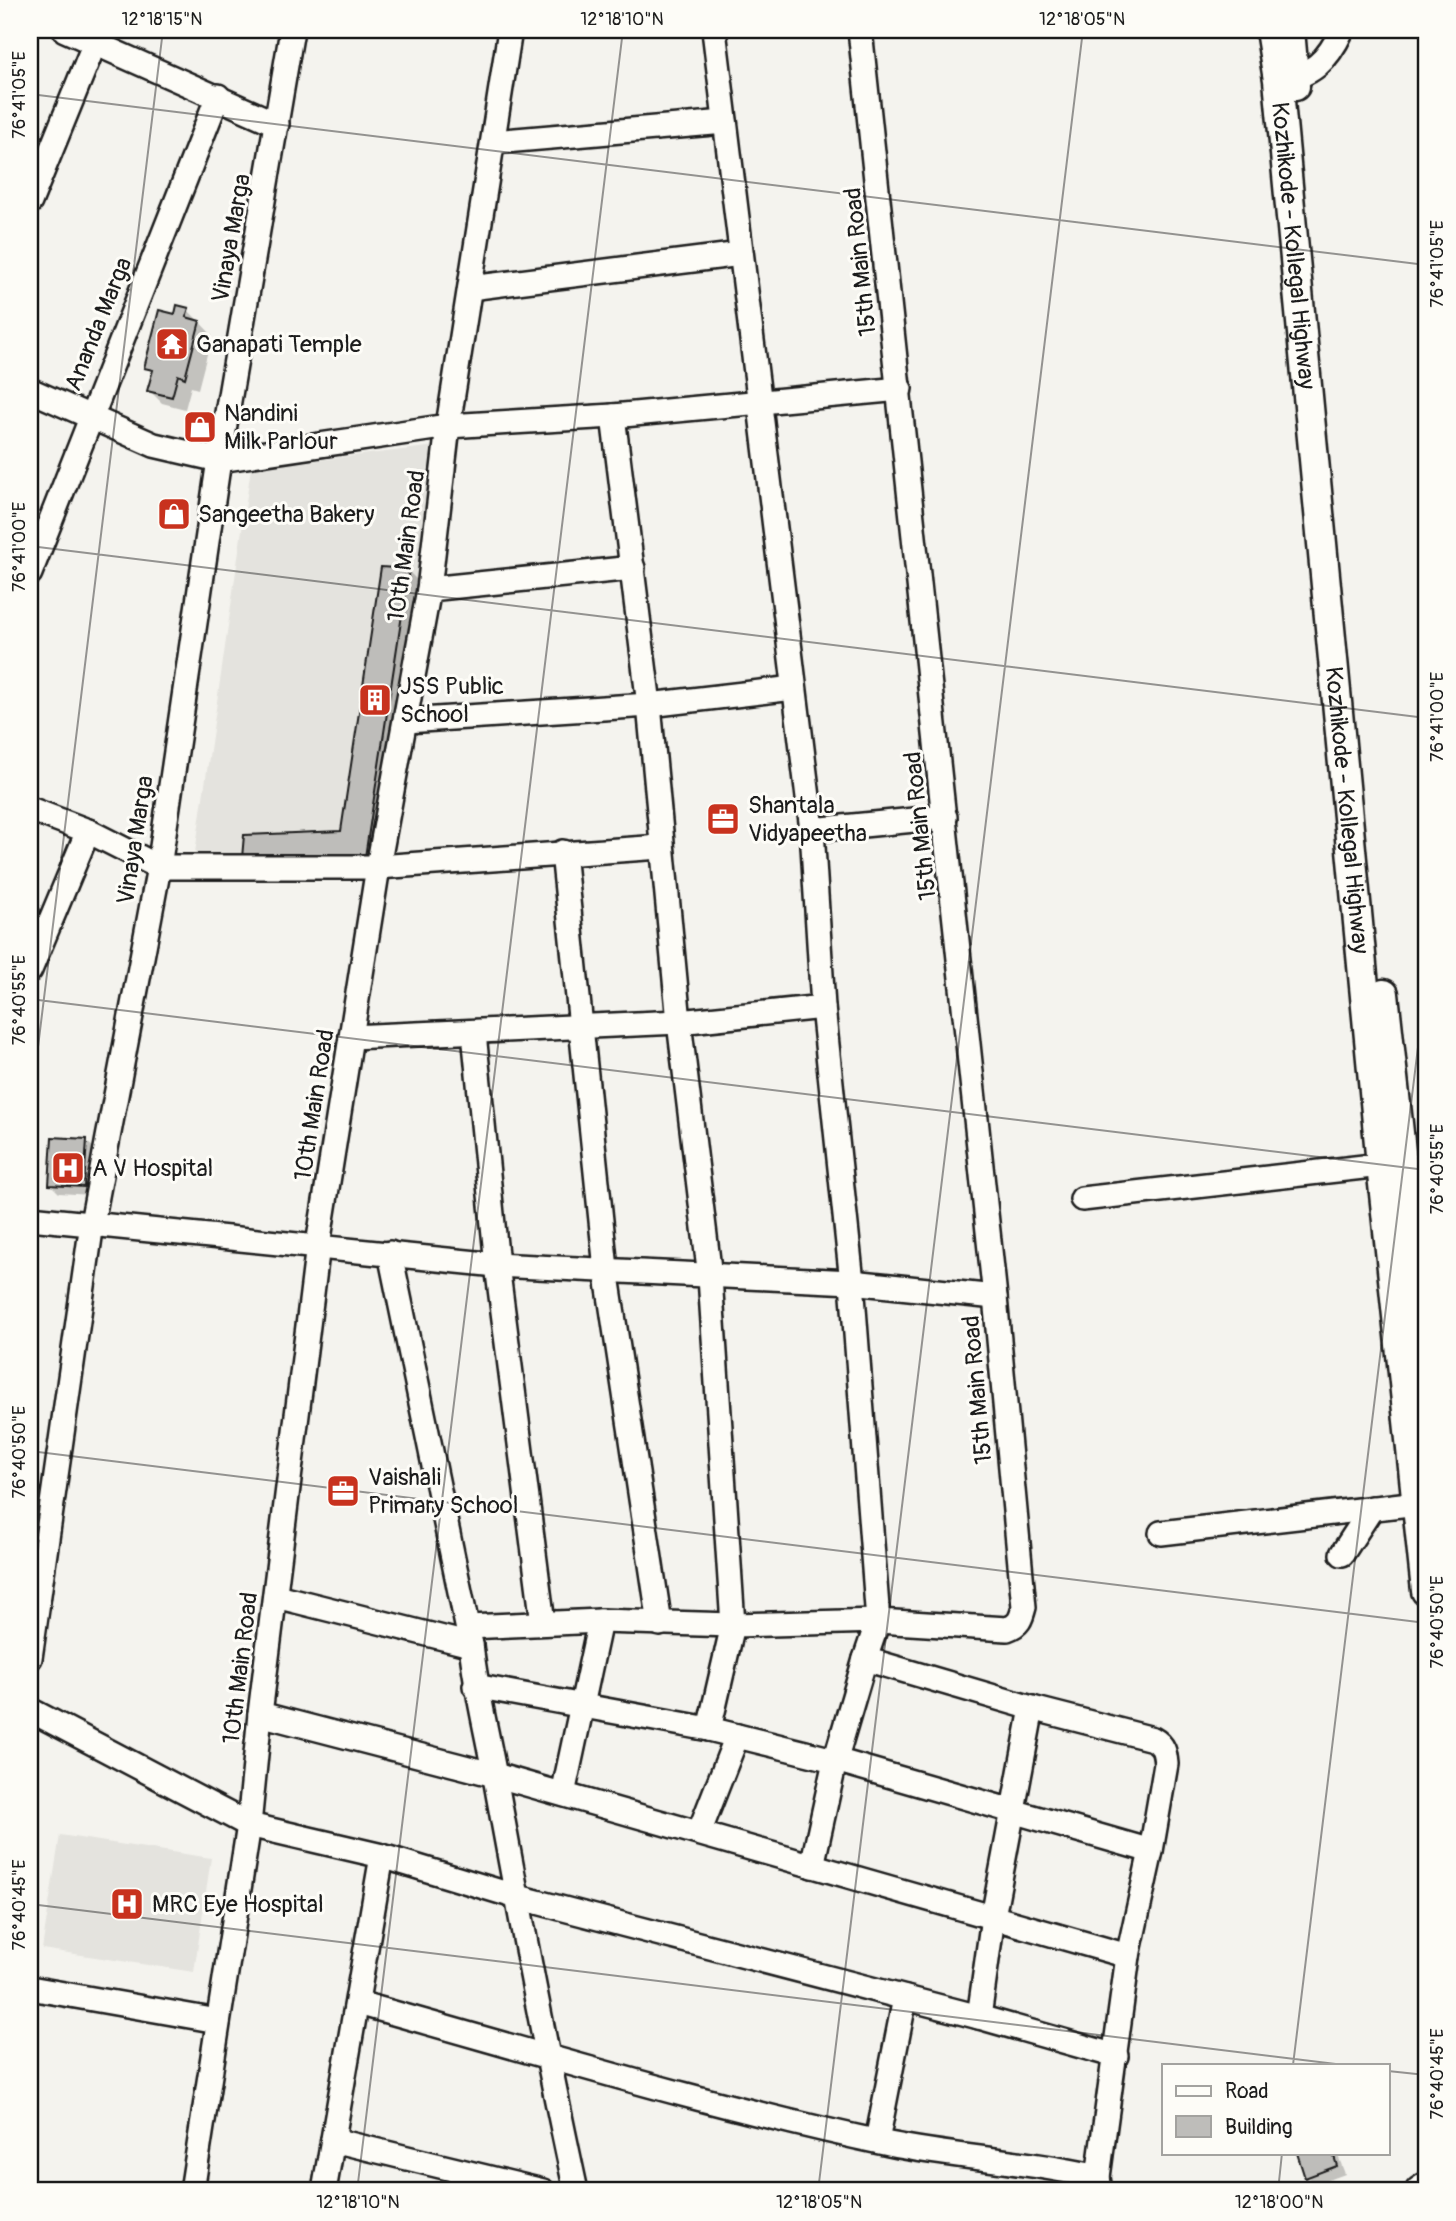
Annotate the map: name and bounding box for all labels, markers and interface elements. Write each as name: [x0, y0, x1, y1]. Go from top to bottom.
text: 12°18'15"N: [122, 8, 202, 31]
text: 12°18'10"N: [580, 8, 664, 31]
text: 12°18'05"N: [1039, 8, 1125, 31]
text: 76°41'05"E: [8, 51, 31, 139]
street label: Kozhikode - Kollegal Highway: [1265, 101, 1321, 391]
street label: Vinaya Marga: [206, 172, 257, 305]
street label: 15th Main Road: [838, 186, 883, 338]
text: 76°41'05"E: [1426, 220, 1449, 308]
street label: Ananda Marga: [59, 253, 138, 395]
temple icon: Ganapati Temple: [153, 325, 191, 363]
place label: Ganapati Temple: [196, 330, 362, 359]
place label: Nandini Milk Parlour: [224, 399, 338, 456]
shop icon: Nandini Milk Parlour: [181, 408, 219, 446]
street label: 10th Main Road: [381, 468, 431, 624]
shop icon: Sangeetha Bakery: [155, 495, 193, 533]
place label: Sangeetha Bakery: [198, 500, 374, 529]
text: 76°41'00"E: [8, 502, 31, 592]
street label: Kozhikode - Kollegal Highway: [1319, 665, 1375, 955]
place label: JSS Public School: [400, 672, 504, 729]
text: 76°41'00"E: [1426, 672, 1449, 762]
building icon: JSS Public School: [356, 681, 394, 719]
street label: 15th Main Road: [898, 750, 943, 902]
street label: Vinaya Marga: [111, 774, 160, 907]
place label: Shantala Vidyapeetha: [748, 791, 867, 848]
office icon: Shantala Vidyapeetha: [704, 800, 742, 838]
text: 76°40'55"E: [8, 955, 31, 1045]
street label: 10th Main Road: [288, 1027, 341, 1183]
text: 76°40'55"E: [1426, 1124, 1449, 1214]
hospital icon: A V Hospital: [49, 1149, 87, 1187]
place label: A V Hospital: [92, 1154, 213, 1183]
street label: 15th Main Road: [957, 1314, 998, 1466]
text: 76°40'50"E: [8, 1406, 31, 1498]
place label: Vaishali Primary School: [368, 1463, 518, 1520]
office icon: Vaishali Primary School: [324, 1472, 362, 1510]
text: 76°40'50"E: [1426, 1576, 1449, 1668]
street label: 10th Main Road: [217, 1590, 264, 1746]
text: 76°40'45"E: [8, 1859, 31, 1951]
hospital icon: MRC Eye Hospital: [108, 1885, 146, 1923]
place label: MRC Eye Hospital: [152, 1890, 324, 1919]
text: 76°40'45"E: [1426, 2028, 1449, 2120]
legend: [1162, 2064, 1390, 2154]
text: Road: [1225, 2078, 1269, 2105]
text: Building: [1225, 2114, 1292, 2141]
text: 12°18'10"N: [316, 2191, 400, 2214]
text: 12°18'05"N: [776, 2191, 862, 2214]
text: 12°18'00"N: [1235, 2191, 1323, 2214]

